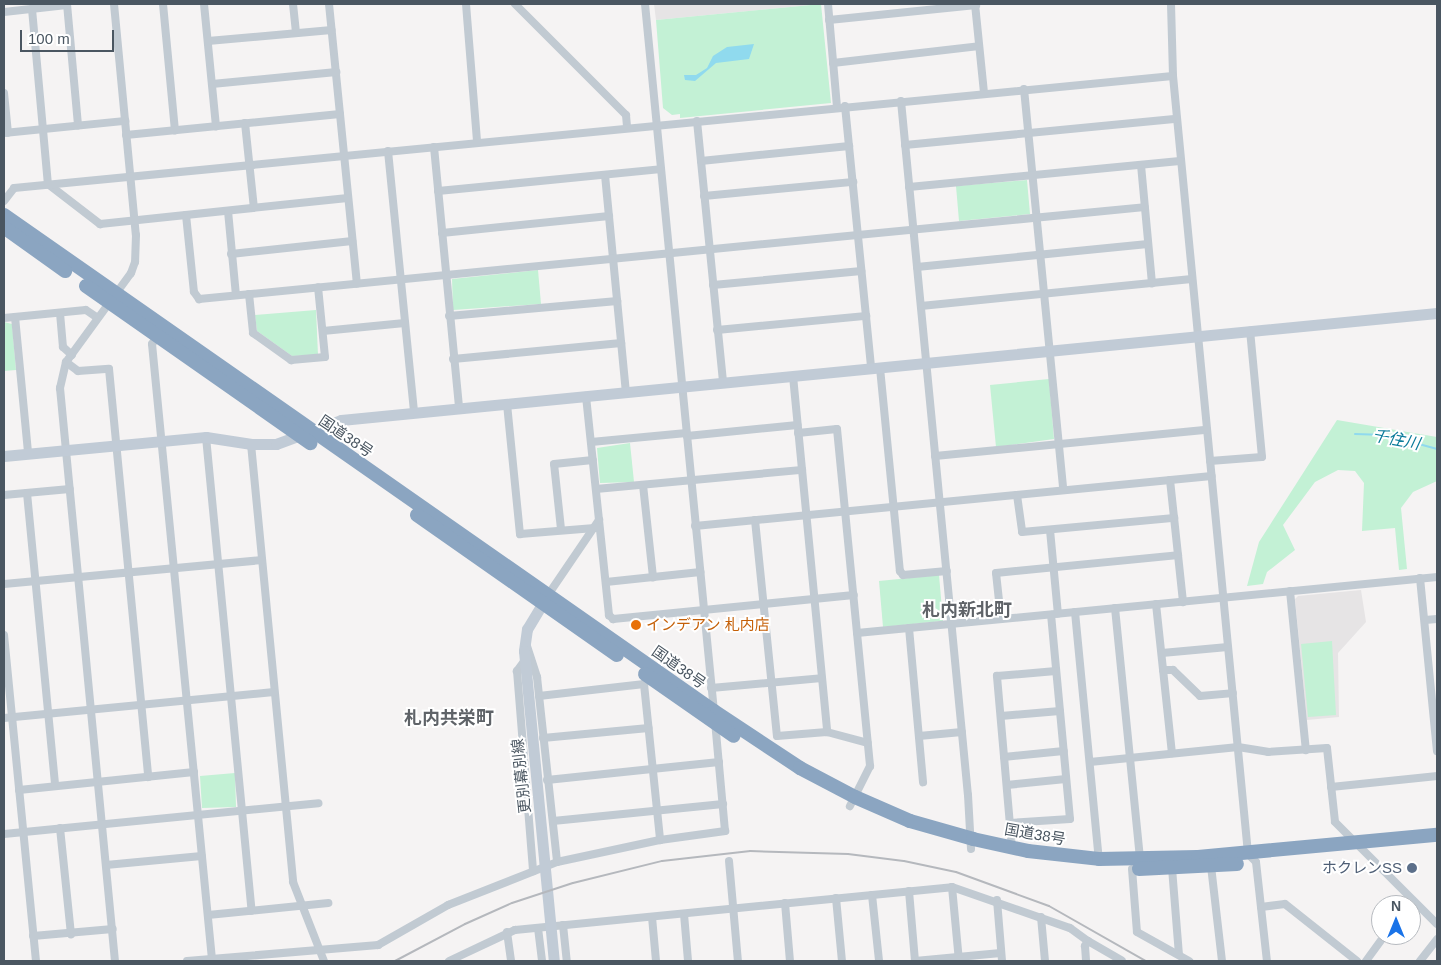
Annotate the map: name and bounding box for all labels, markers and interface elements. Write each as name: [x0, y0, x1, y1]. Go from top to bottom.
scale bar: [22, 20, 116, 52]
text: 100 m: [28, 30, 70, 47]
street label: 国道38号: [315, 411, 377, 461]
water label: 千住川: [1371, 426, 1421, 454]
district label: 札内新北町: [922, 599, 1012, 621]
place label: インデアン 札内店: [646, 616, 770, 634]
marker: インデアン 札内店: [630, 619, 642, 631]
street label: 国道38号: [649, 642, 709, 692]
district label: 札内共栄町: [404, 707, 494, 729]
street label: 更別幕別線: [508, 738, 534, 814]
street label: 国道38号: [1003, 820, 1067, 848]
place label: ホクレンSS: [1322, 859, 1402, 877]
marker: ホクレンSS: [1406, 862, 1418, 874]
north arrow: [1371, 895, 1421, 945]
text: N: [1391, 898, 1401, 914]

